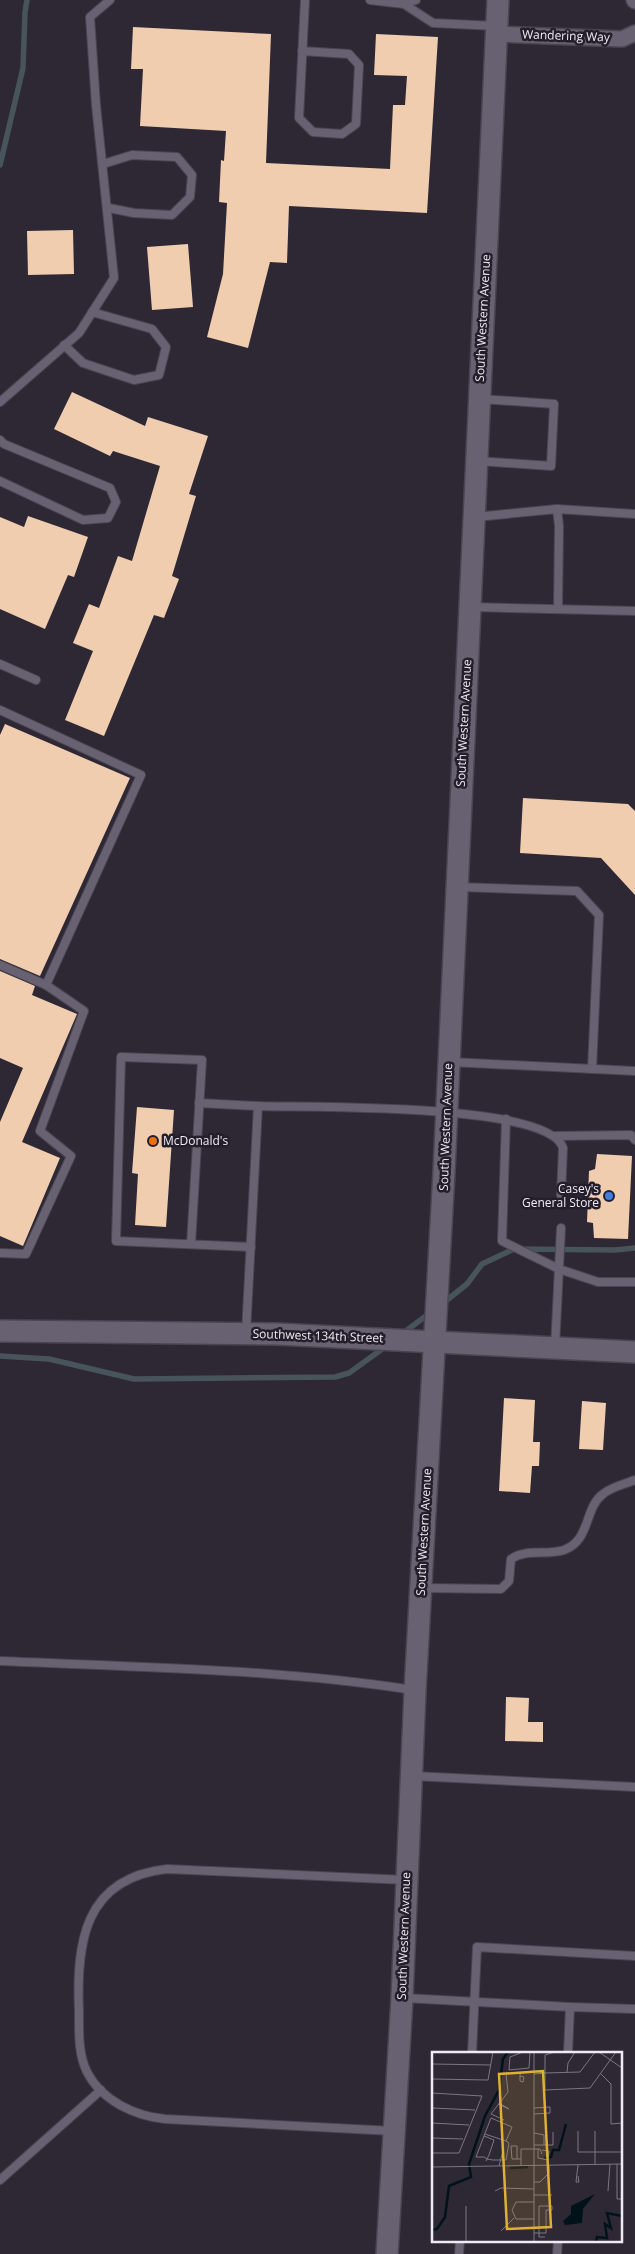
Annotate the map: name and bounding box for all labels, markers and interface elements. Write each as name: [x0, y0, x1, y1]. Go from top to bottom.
street label: Wandering Way: [522, 25, 611, 46]
street label: South Western Avenue: [471, 254, 494, 382]
street label: South Western Avenue: [452, 659, 475, 787]
street label: South Western Avenue: [435, 1063, 456, 1191]
place label: McDonald's: [163, 1132, 228, 1149]
marker: McDonald's: [147, 1135, 159, 1147]
place label: Casey's General Store: [522, 1180, 599, 1211]
marker: Casey's General Store: [603, 1190, 615, 1202]
street label: Southwest 134th Street: [252, 1325, 384, 1346]
street label: South Western Avenue: [412, 1468, 435, 1596]
street label: South Western Avenue: [393, 1872, 414, 2000]
inset map: [432, 2052, 622, 2242]

